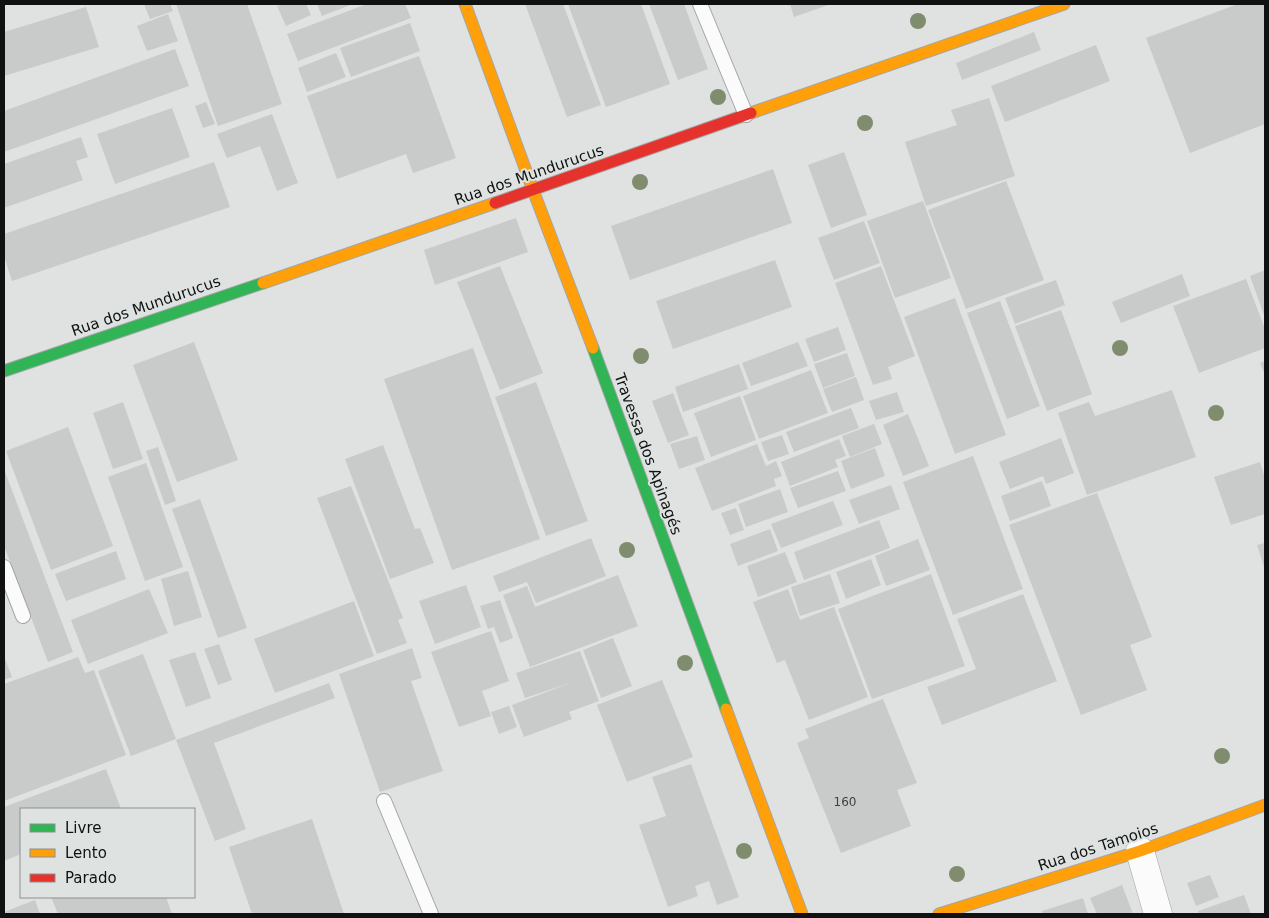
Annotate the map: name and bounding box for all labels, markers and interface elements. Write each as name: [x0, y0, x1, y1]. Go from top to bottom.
street label: Rua dos Mundurucus: [452, 141, 606, 209]
street label: Rua dos Mundurucus: [69, 272, 223, 340]
street label: Travessa dos Apinagés: [610, 370, 686, 537]
house number: 160: [834, 795, 856, 809]
legend: [20, 808, 195, 898]
text: Livre: [65, 819, 101, 837]
street label: Rua dos Tamoios: [1036, 819, 1161, 875]
text: Lento: [65, 844, 107, 862]
text: Parado: [65, 869, 117, 887]

